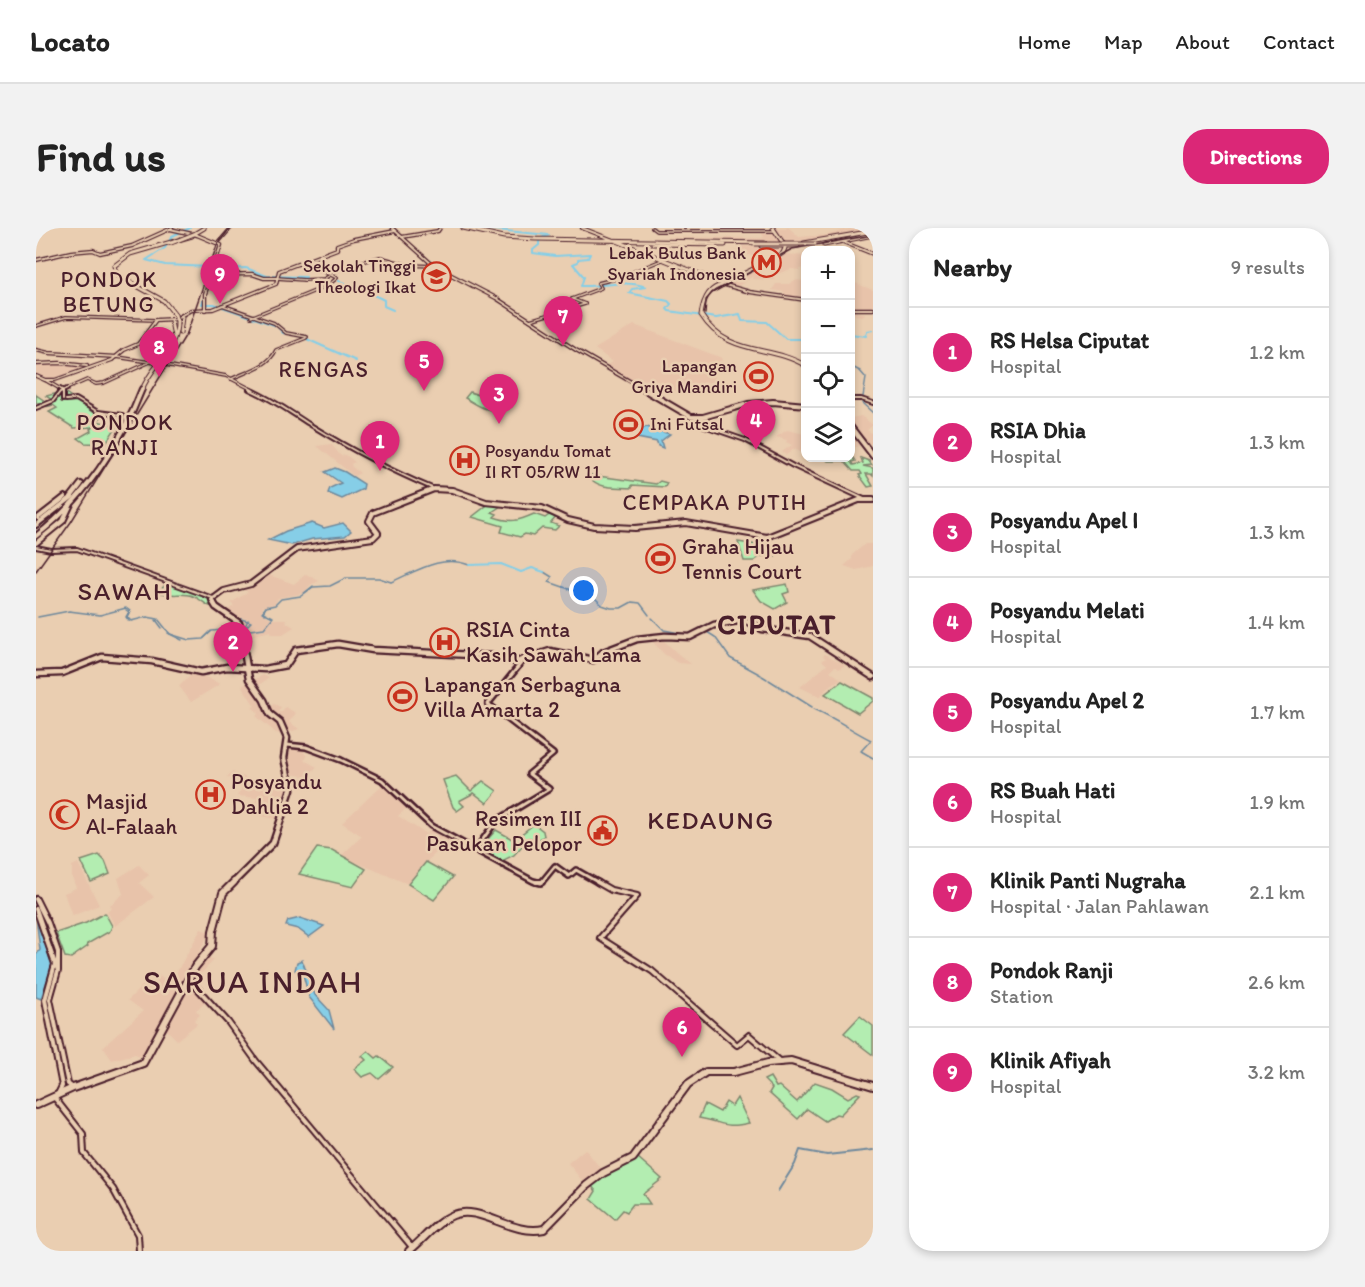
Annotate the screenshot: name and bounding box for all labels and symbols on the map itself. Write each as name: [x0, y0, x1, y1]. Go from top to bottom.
place label: Lebak Bulus Bank Syariah Indonesia: [607, 242, 747, 285]
metro station icon: Lebak Bulus Bank Syariah Indonesia: [751, 247, 783, 279]
pin: 9: [200, 254, 240, 304]
place label: Sekolah Tinggi Theologi Ikat: [303, 255, 416, 298]
school or university icon: Sekolah Tinggi Theologi Ikat: [421, 260, 453, 292]
district label: PONDOK BETUNG: [61, 266, 157, 318]
pin: 7: [544, 296, 582, 346]
pin: 8: [140, 328, 178, 377]
pin: 5: [404, 342, 444, 391]
place label: Lapangan Griya Mandiri: [631, 355, 737, 398]
district label: RENGAS: [279, 356, 369, 383]
sports icon: Lapangan Griya Mandiri: [742, 360, 774, 392]
pin: 3: [480, 374, 518, 424]
pin: 4: [736, 400, 776, 450]
sports icon: Ini Futsal: [613, 408, 645, 440]
district label: PONDOK RANJI: [77, 409, 173, 461]
place label: Ini Futsal: [650, 413, 724, 435]
pin: 1: [360, 422, 400, 471]
place label: Posyandu Tomat II RT 05/RW 11: [485, 440, 611, 483]
hospital icon: Posyandu Tomat II RT 05/RW 11: [448, 445, 480, 477]
district label: CEMPAKA PUTIH: [622, 489, 808, 516]
place label: Graha Hijau Tennis Court: [682, 533, 802, 585]
sports icon: Graha Hijau Tennis Court: [645, 543, 677, 575]
district label: SAWAH: [78, 575, 172, 607]
your location: [569, 576, 598, 605]
district label: CIPUTAT: [717, 607, 837, 641]
place label: RSIA Cinta Kasih Sawah Lama: [466, 616, 642, 668]
pin: 2: [214, 622, 252, 672]
hospital icon: RSIA Cinta Kasih Sawah Lama: [429, 626, 461, 658]
place label: Lapangan Serbaguna Villa Amarta 2: [424, 671, 622, 723]
sports icon: Lapangan Serbaguna Villa Amarta 2: [387, 681, 419, 713]
place label: Posyandu Dahlia 2: [231, 768, 322, 820]
hospital icon: Posyandu Dahlia 2: [194, 778, 226, 810]
place label: Masjid Al-Falaah: [86, 788, 178, 840]
mosque icon: Masjid Al-Falaah: [49, 798, 81, 830]
district label: KEDAUNG: [647, 804, 775, 836]
place label: Resimen III Pasukan Pelopor: [426, 805, 582, 857]
public building icon: Resimen III Pasukan Pelopor: [587, 815, 619, 847]
district label: SARUA INDAH: [143, 963, 363, 1001]
pin: 6: [662, 1008, 702, 1057]

